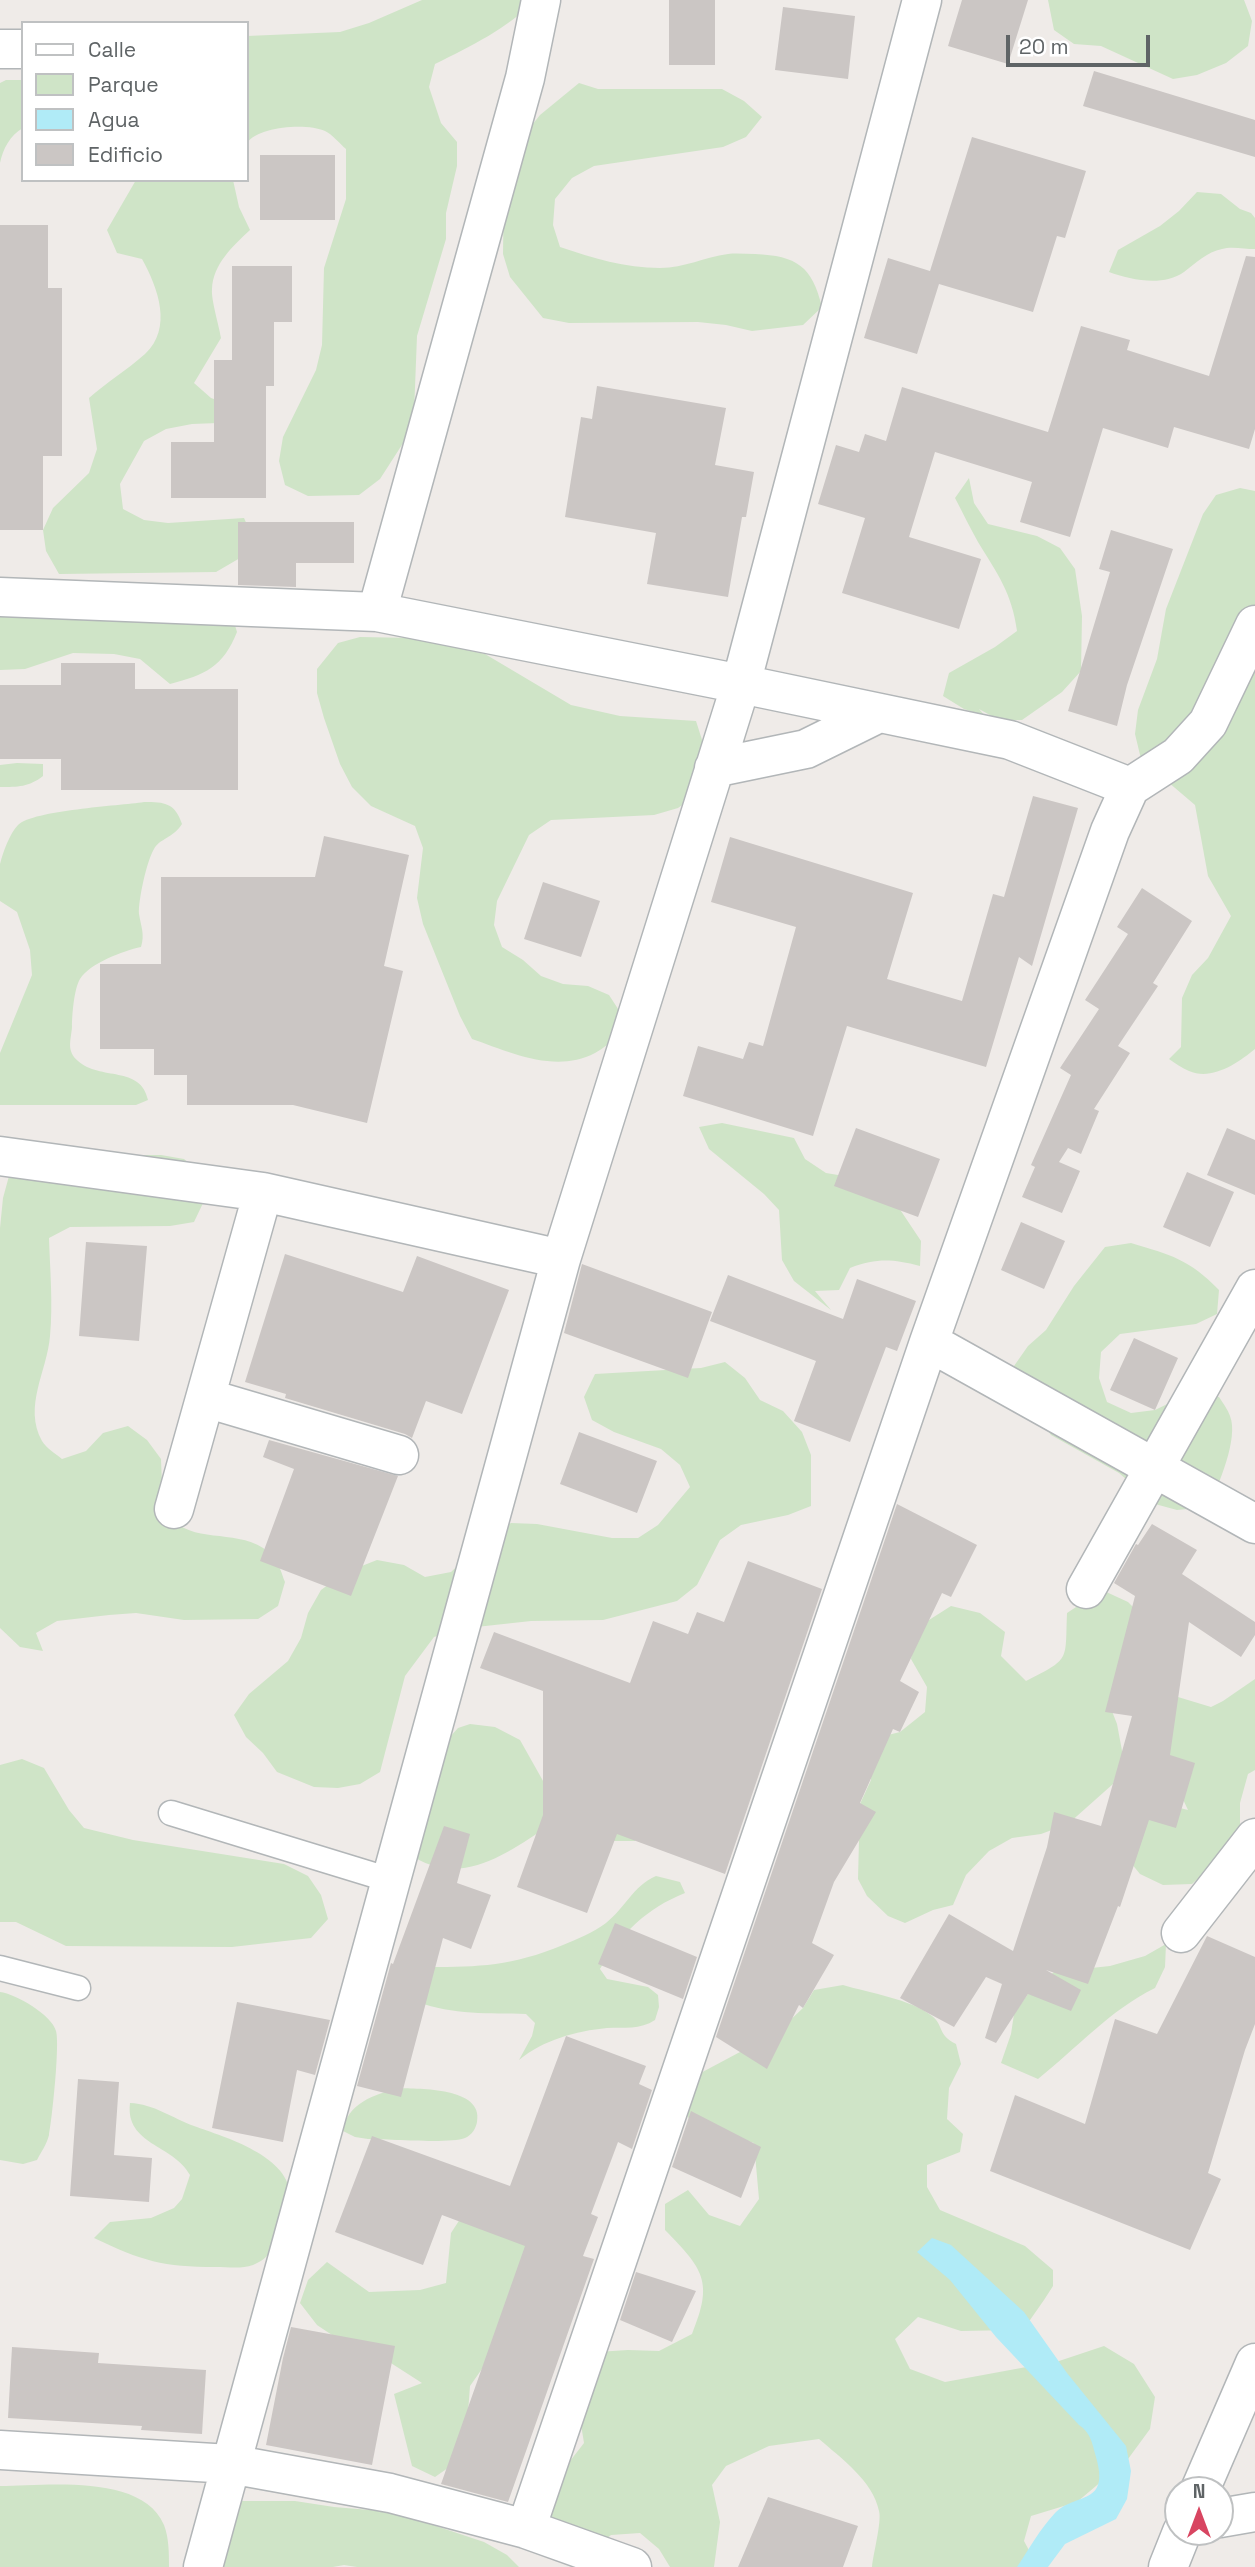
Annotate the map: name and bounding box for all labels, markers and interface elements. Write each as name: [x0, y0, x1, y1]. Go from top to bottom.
legend: [21, 21, 248, 182]
scale bar: [1010, 21, 1154, 65]
text: 20 m: [1019, 33, 1069, 60]
text: Calle: [88, 36, 136, 63]
text: Parque: [88, 71, 159, 98]
text: Agua: [88, 106, 140, 133]
text: Edificio: [88, 141, 163, 168]
north arrow: [1164, 2476, 1234, 2546]
text: N: [1193, 2479, 1205, 2504]

